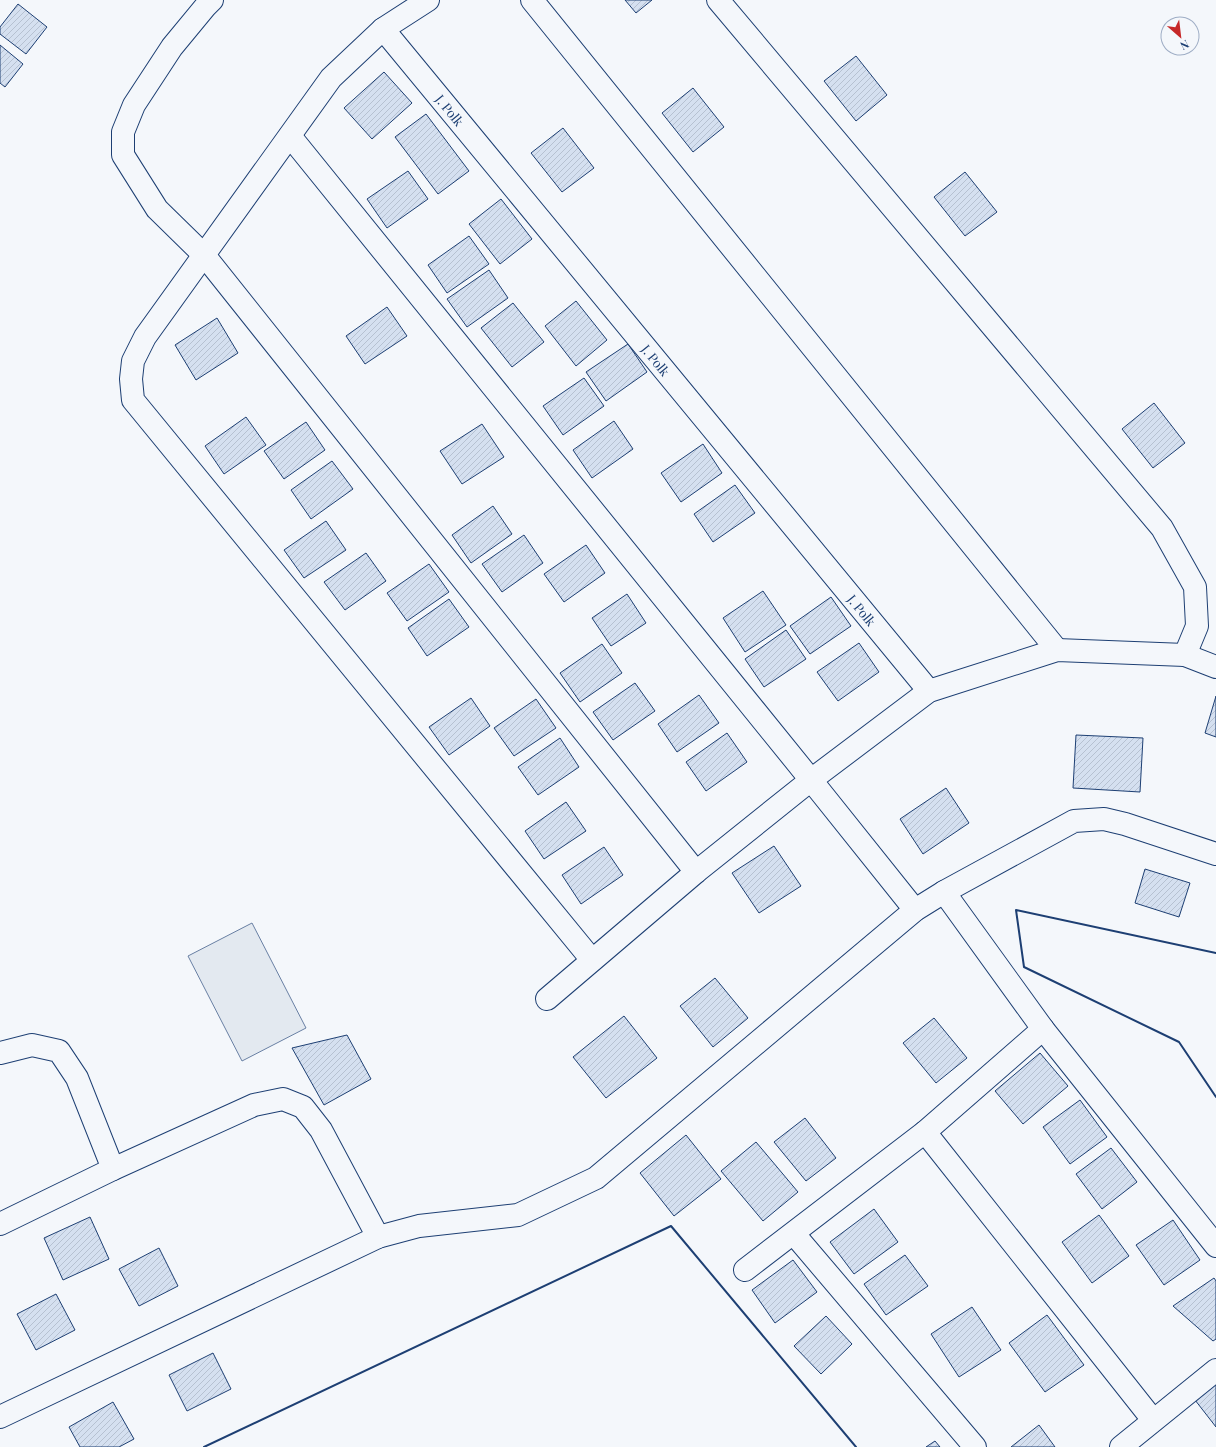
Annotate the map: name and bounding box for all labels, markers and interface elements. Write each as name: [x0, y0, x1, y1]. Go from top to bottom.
north arrow: [1160, 16, 1200, 56]
text: N: [1178, 37, 1192, 54]
street label: J. Polk: [431, 90, 468, 130]
street label: J. Polk: [637, 340, 674, 380]
street label: J. Polk: [843, 590, 880, 630]

